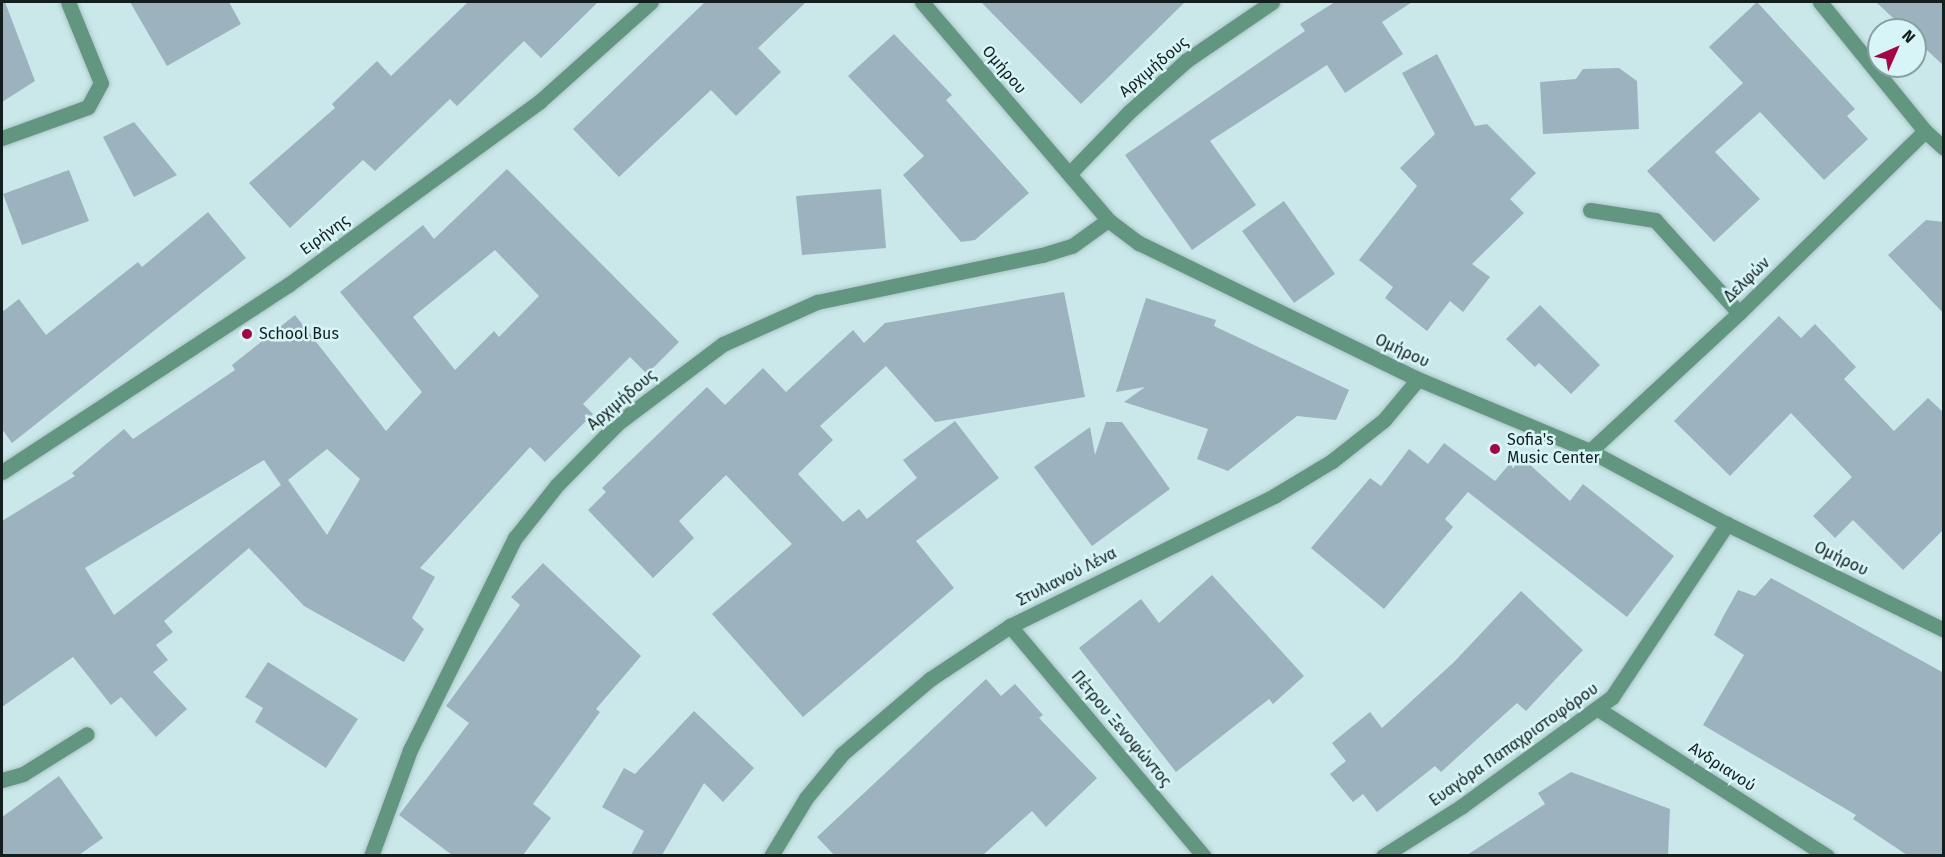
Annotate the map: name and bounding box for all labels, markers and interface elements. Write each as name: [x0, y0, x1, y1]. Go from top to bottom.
north arrow: [1867, 18, 1927, 78]
text: N: [1898, 26, 1919, 47]
street label: Αρχιμήδους: [1116, 33, 1192, 101]
street label: Ομήρου: [978, 42, 1030, 98]
street label: Ειρήνης: [297, 211, 353, 259]
street label: Δελφών: [1720, 254, 1774, 306]
place label: School Bus: [259, 324, 339, 344]
marker: School Bus: [240, 327, 254, 341]
street label: Ομήρου: [1372, 330, 1432, 372]
street label: Αρχιμήδους: [584, 366, 660, 434]
place label: Sofia's Music Center: [1507, 430, 1600, 468]
marker: Sofia's Music Center: [1488, 442, 1502, 456]
street label: Ομήρου: [1811, 538, 1871, 580]
street label: Στυλιανού Λένα: [1014, 544, 1120, 610]
street label: Πέτρου Ξενοφώντος: [1067, 667, 1175, 791]
street label: Ευαγόρα Παπαχριστοφόρου: [1426, 679, 1602, 811]
street label: Ανδριανού: [1685, 738, 1759, 796]

